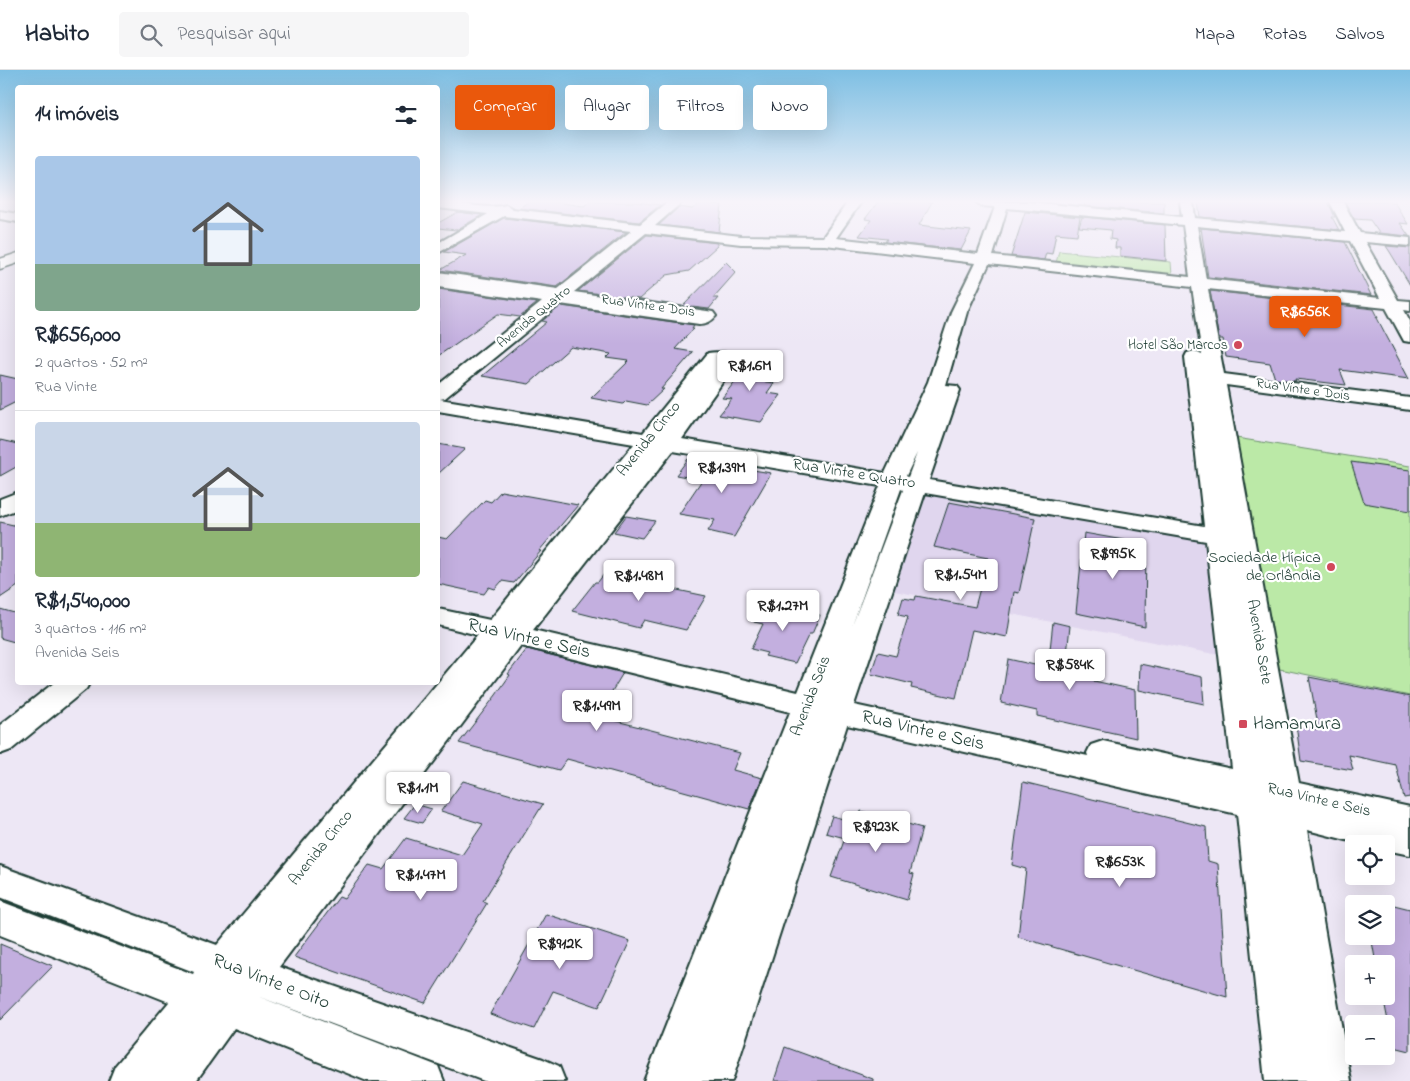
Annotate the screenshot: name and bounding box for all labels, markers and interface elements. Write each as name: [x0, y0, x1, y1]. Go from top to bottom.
search box: [119, 12, 469, 57]
text: Habito: [25, 17, 89, 52]
icon: search: [137, 21, 165, 49]
text: Pesquisar aqui: [177, 21, 291, 48]
text: Mapa: [1195, 22, 1235, 48]
text: Rotas: [1263, 22, 1307, 48]
text: Salvos: [1335, 22, 1385, 48]
chip: Comprar: [455, 85, 555, 130]
chip: Alugar: [565, 85, 649, 130]
chip: Filtros: [659, 85, 743, 130]
chip: Novo: [753, 85, 827, 130]
text: 14 imóveis: [35, 100, 119, 130]
icon: filters: [392, 101, 420, 129]
icon: home: [183, 189, 273, 279]
street label: Avenida Quatro: [492, 281, 576, 353]
street label: Rua Vinte e Dois: [600, 289, 696, 323]
pin: R$656K: [1264, 296, 1346, 338]
text: R$656K: [1280, 300, 1330, 324]
text: R$656,000: [35, 321, 121, 351]
place label: Hotel São Marcos: [1128, 335, 1228, 356]
marker: Hotel São Marcos: [1232, 339, 1244, 351]
pin: R$1.6M: [709, 350, 791, 392]
text: 2 quartos · 52 m²: [35, 351, 148, 375]
text: R$1.6M: [728, 354, 772, 378]
street label: Rua Vinte e Dois: [1255, 373, 1351, 407]
text: Rua Vinte: [35, 375, 97, 399]
street label: Avenida Cinco: [611, 396, 687, 482]
pin: R$1.39M: [676, 452, 768, 494]
street label: Rua Vinte e Quatro: [791, 452, 917, 496]
icon: home: [183, 454, 273, 544]
text: R$1.39M: [698, 456, 746, 480]
pin: R$995K: [1072, 538, 1154, 580]
text: R$995K: [1090, 542, 1136, 566]
place label: Sociedade Hípica de Orlândia: [1208, 546, 1321, 588]
pin: R$1.54M: [915, 558, 1007, 601]
pin: R$1.48M: [593, 560, 685, 602]
marker: Sociedade Hípica de Orlândia: [1325, 561, 1337, 573]
text: R$1.54M: [935, 563, 987, 587]
text: R$1.48M: [614, 564, 664, 588]
text: R$1,540,000: [35, 587, 130, 617]
pin: R$1.27M: [737, 590, 829, 632]
text: R$1.27M: [757, 594, 809, 618]
street label: Avenida Sete: [1240, 598, 1278, 687]
street label: Rua Vinte e Seis: [465, 612, 593, 666]
text: 3 quartos · 116 m²: [35, 617, 147, 641]
text: Avenida Seis: [35, 641, 120, 665]
pin: R$584K: [1029, 648, 1111, 691]
street label: Avenida Seis: [785, 652, 837, 740]
text: R$584K: [1046, 653, 1094, 677]
pin: R$1.49M: [551, 690, 643, 732]
text: R$1.49M: [573, 694, 621, 718]
street label: Rua Vinte e Seis: [859, 704, 987, 758]
place label: Hamamura: [1253, 711, 1341, 738]
marker: Hamamura: [1237, 718, 1249, 730]
pin: R$1.1M: [377, 772, 459, 814]
text: R$1.1M: [397, 776, 439, 800]
street label: Rua Vinte e Seis: [1265, 776, 1373, 824]
street label: Avenida Cinco: [283, 805, 359, 891]
pin: R$923K: [835, 810, 917, 853]
text: R$923K: [853, 815, 899, 839]
map controls: [1345, 835, 1395, 1065]
button: locate: [1345, 835, 1395, 885]
pin: R$653K: [1079, 846, 1161, 888]
text: R$653K: [1095, 850, 1145, 874]
pin: R$1.47M: [375, 858, 467, 901]
text: R$1.47M: [396, 863, 446, 887]
button: layers: [1345, 895, 1395, 945]
pin: R$912K: [519, 928, 601, 970]
text: R$912K: [538, 932, 582, 956]
street label: Rua Vinte e Oito: [208, 947, 334, 1017]
button: +: [1345, 955, 1395, 1005]
button: −: [1345, 1015, 1395, 1065]

